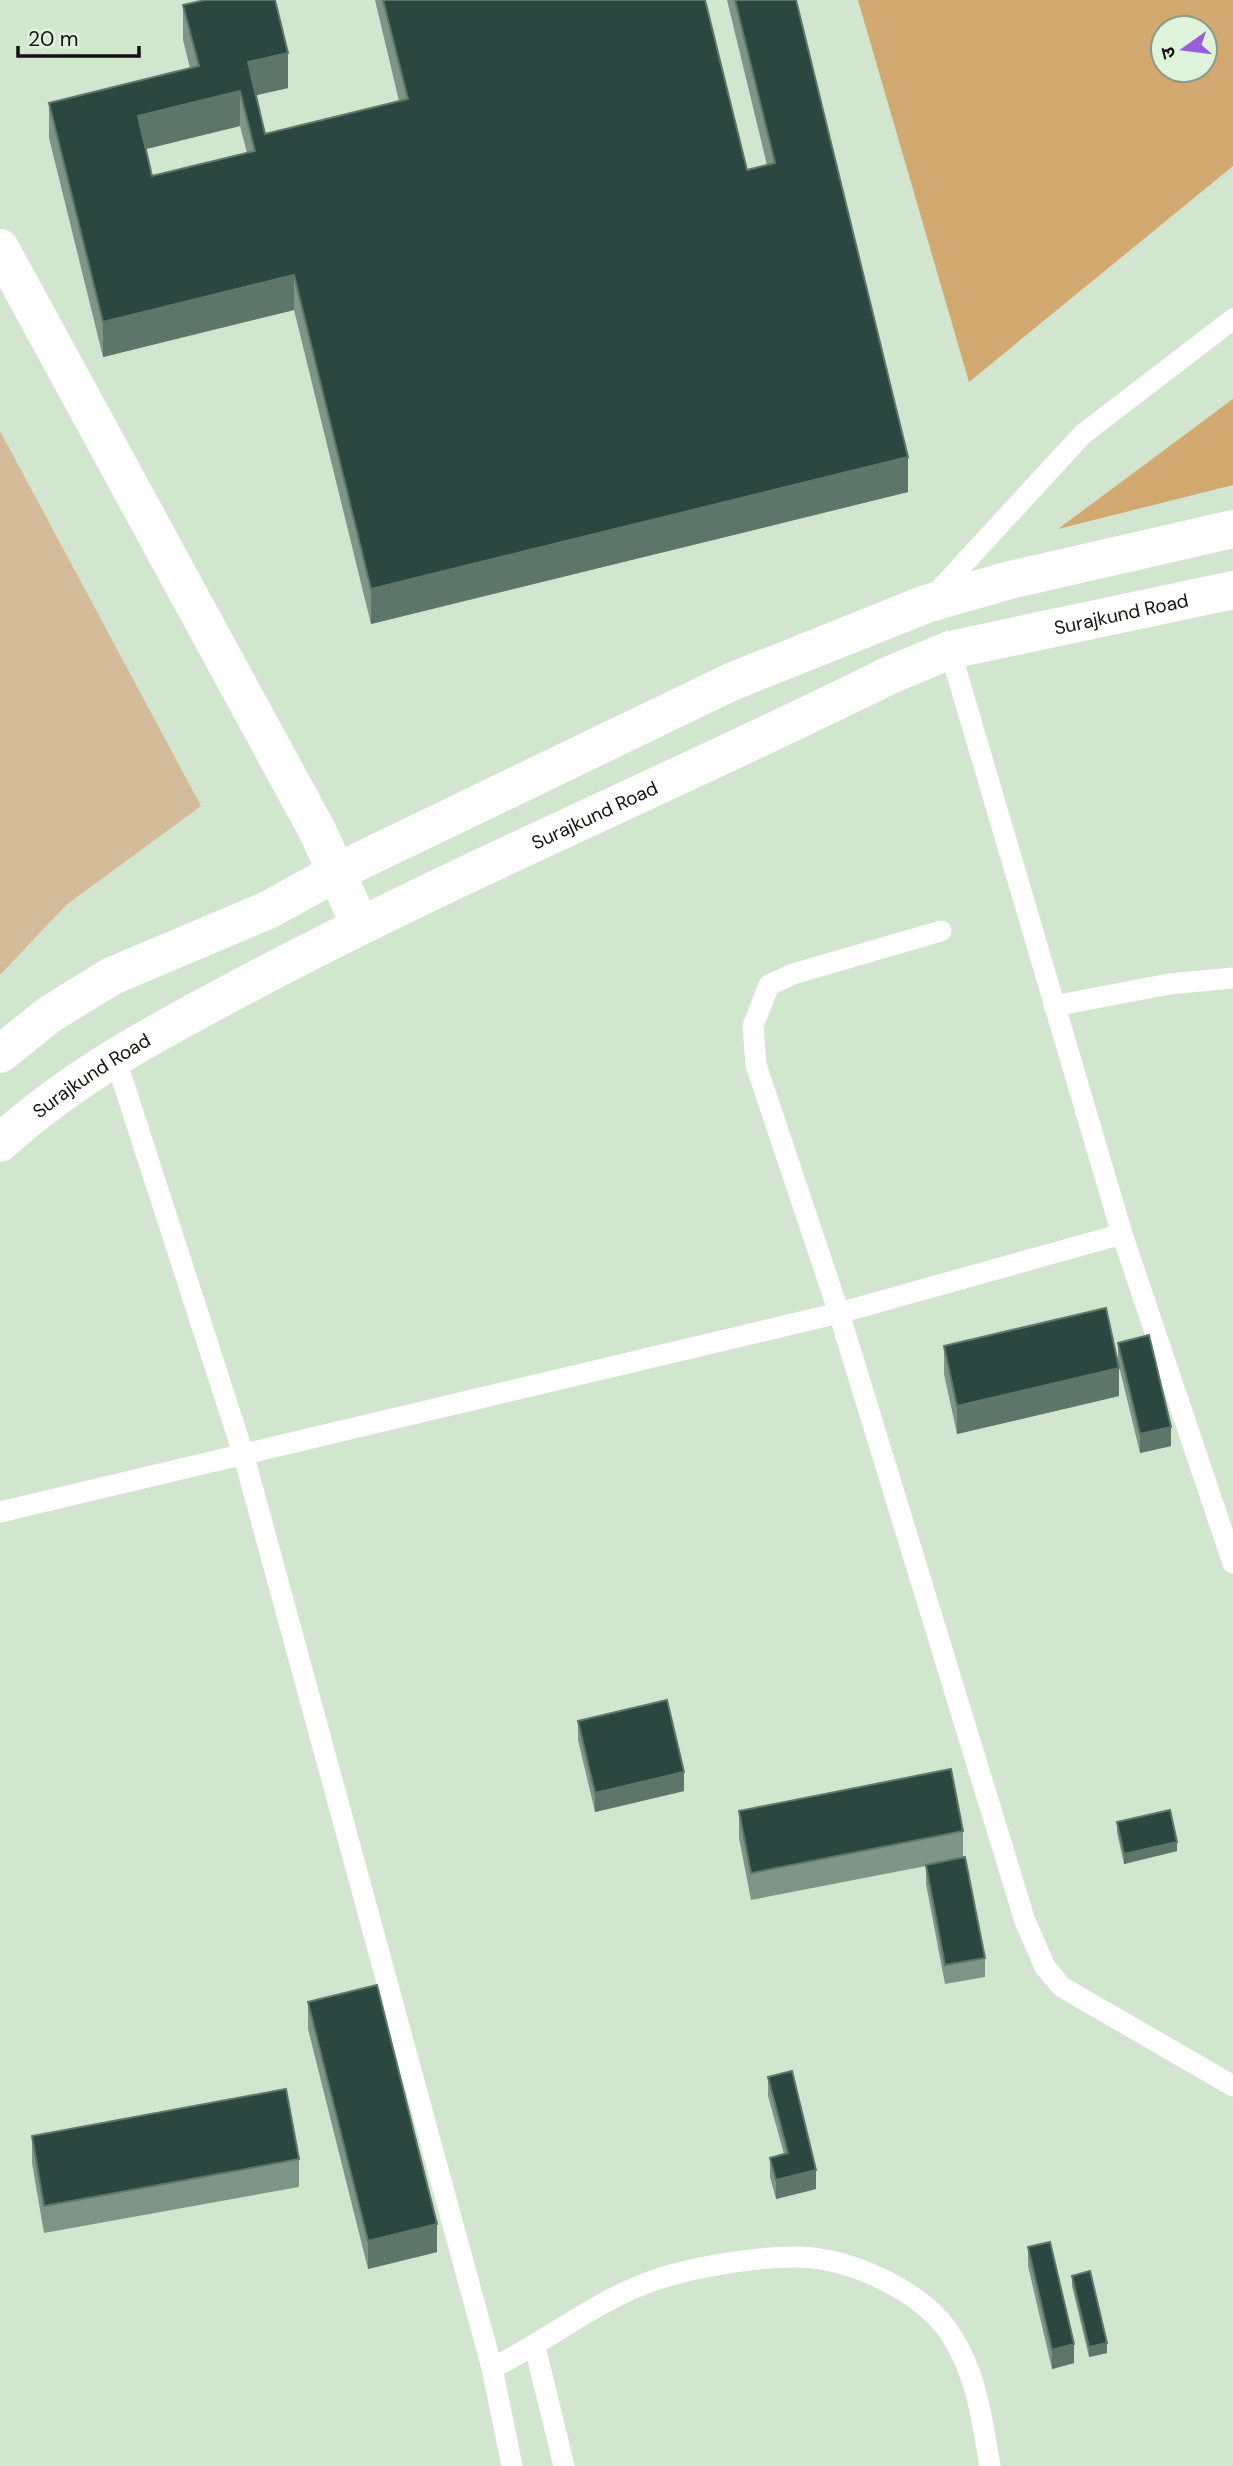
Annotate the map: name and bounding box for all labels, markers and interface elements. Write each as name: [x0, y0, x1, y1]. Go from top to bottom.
scale bar: [18, 14, 138, 58]
north arrow: [1149, 14, 1219, 84]
text: 20 m: [28, 25, 79, 53]
text: उ: [1154, 44, 1181, 61]
street label: Surajkund Road: [1052, 588, 1191, 641]
street label: Surajkund Road: [527, 775, 662, 855]
street label: Surajkund Road: [28, 1028, 155, 1124]

